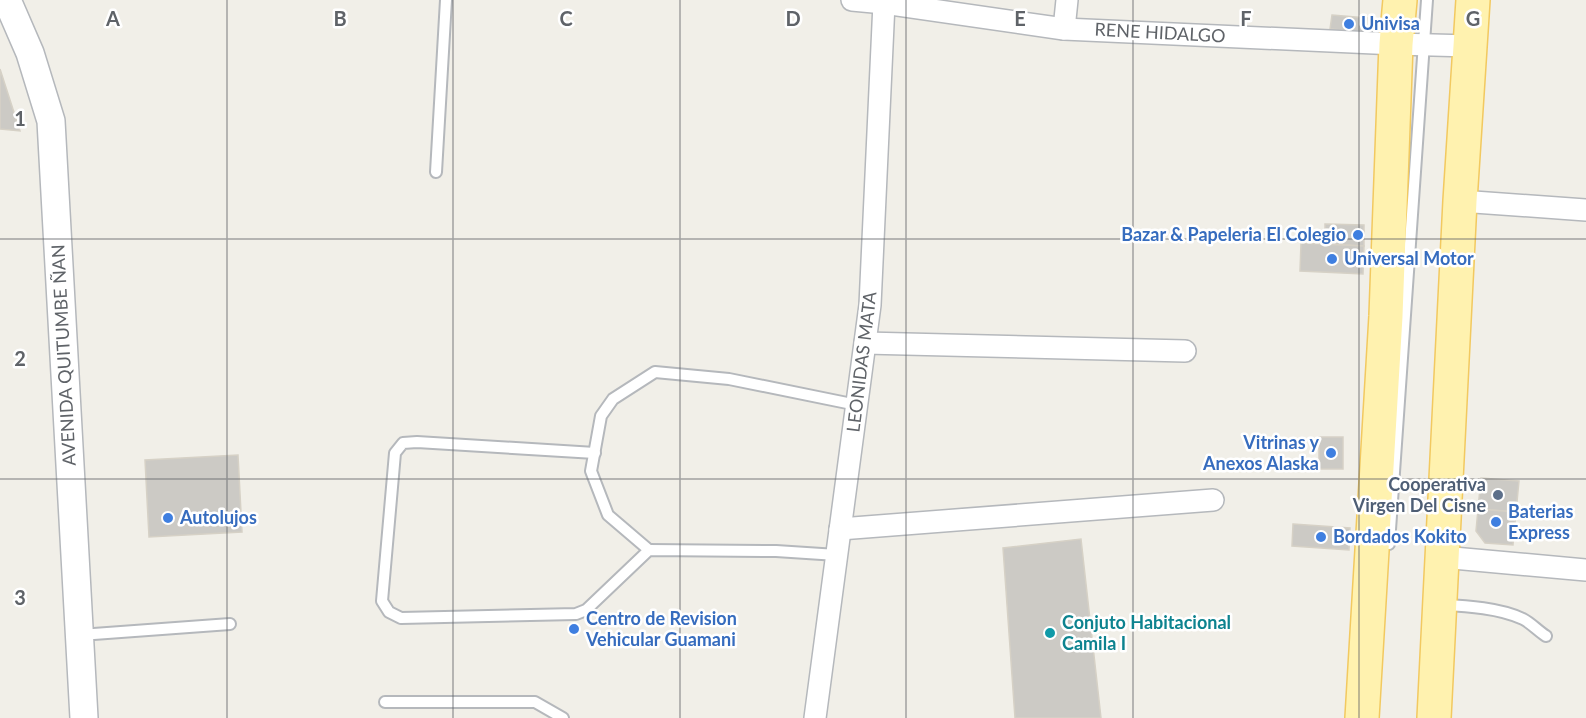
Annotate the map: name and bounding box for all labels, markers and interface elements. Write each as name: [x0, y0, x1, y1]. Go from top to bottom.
text: A: [105, 6, 120, 30]
text: B: [333, 6, 347, 30]
text: C: [559, 6, 573, 30]
text: D: [785, 6, 801, 30]
text: E: [1014, 6, 1026, 30]
text: F: [1240, 6, 1252, 30]
text: G: [1466, 6, 1480, 30]
place label: Univisa: [1361, 12, 1420, 34]
marker: Univisa: [1342, 17, 1356, 31]
street label: RENE HIDALGO: [1094, 18, 1226, 46]
text: 1: [14, 106, 26, 130]
place label: Bazar & Papeleria El Colegio: [1121, 223, 1346, 245]
marker: Bazar & Papeleria El Colegio: [1351, 228, 1365, 242]
street label: AVENIDA QUITUMBE ÑAN: [46, 244, 80, 466]
place label: Universal Motor: [1344, 247, 1474, 269]
marker: Universal Motor: [1325, 252, 1339, 266]
street label: LEONIDAS MATA: [841, 289, 881, 434]
text: 2: [14, 346, 26, 370]
place label: Vitrinas y Anexos Alaska: [1202, 431, 1319, 474]
marker: Vitrinas y Anexos Alaska: [1324, 446, 1338, 460]
place label: Cooperativa Virgen Del Cisne: [1352, 473, 1486, 516]
marker: Cooperativa Virgen Del Cisne: [1491, 488, 1505, 502]
place label: Baterias Express: [1508, 500, 1573, 543]
place label: Autolujos: [179, 506, 257, 528]
marker: Autolujos: [161, 511, 175, 525]
marker: Baterias Express: [1489, 515, 1503, 529]
place label: Bordados Kokito: [1333, 525, 1467, 547]
marker: Bordados Kokito: [1314, 530, 1328, 544]
text: 3: [14, 585, 26, 609]
place label: Centro de Revision Vehicular Guamani: [585, 607, 737, 650]
place label: Conjuto Habitacional Camila I: [1062, 611, 1231, 654]
marker: Centro de Revision Vehicular Guamani: [567, 622, 581, 636]
marker: Conjuto Habitacional Camila I: [1043, 626, 1057, 640]

